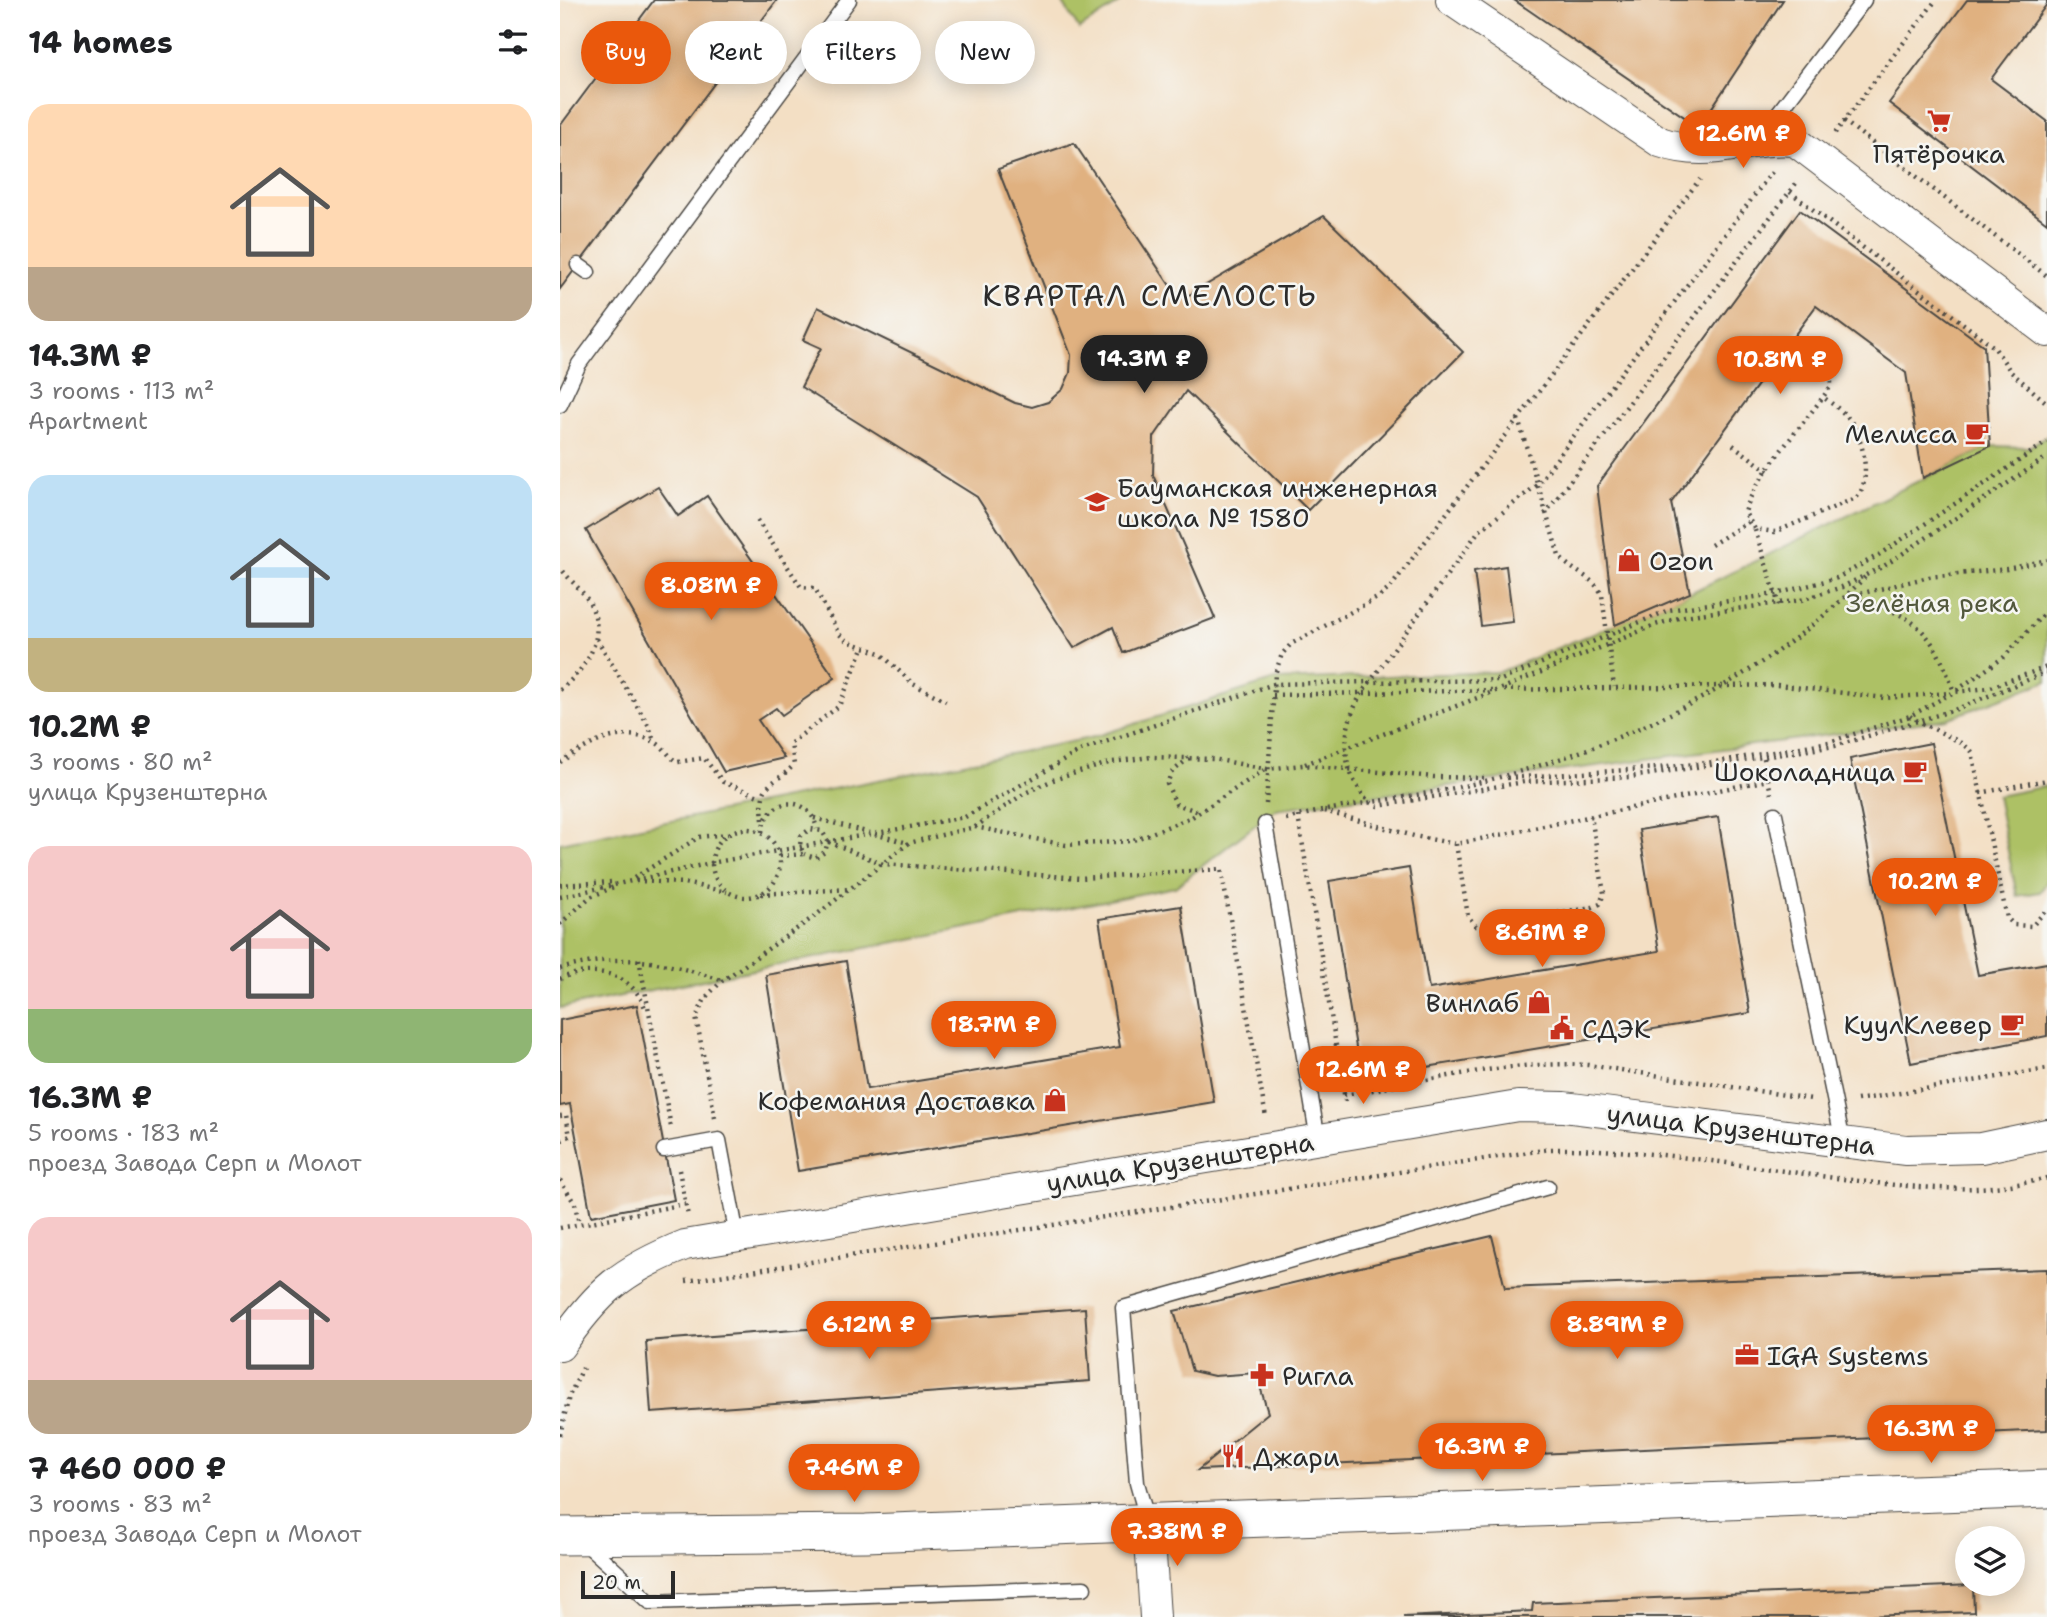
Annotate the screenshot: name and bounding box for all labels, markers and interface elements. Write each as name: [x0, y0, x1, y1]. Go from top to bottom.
chip: Buy: [581, 21, 671, 84]
chip: Rent: [685, 21, 787, 84]
chip: Filters: [801, 21, 921, 84]
chip: New: [935, 21, 1035, 84]
text: 14 homes: [28, 22, 173, 63]
icon: filters: [494, 23, 532, 61]
supermarket icon: Пятёрочка: [1925, 107, 1953, 135]
pin: 12.6M ₽: [1678, 110, 1808, 170]
text: 12.6M ₽: [1695, 118, 1791, 148]
place label: Пятёрочка: [1873, 136, 2005, 171]
icon: home: [217, 149, 343, 275]
district label: КВАРТАЛ СМЕЛОСТЬ: [982, 275, 1318, 316]
text: 14.3M ₽: [28, 335, 152, 376]
pin: 14.3M ₽: [1079, 336, 1209, 395]
pin: 10.8M ₽: [1715, 336, 1845, 396]
text: 14.3M ₽: [1097, 343, 1191, 373]
text: 10.8M ₽: [1733, 344, 1827, 374]
text: 3 rooms · 113 m²: [28, 376, 214, 406]
text: Apartment: [28, 406, 148, 436]
place label: Мелисса: [1845, 416, 1957, 451]
cafe icon: Мелисса: [1963, 419, 1991, 447]
place label: Бауманская инженерная школа № 1580: [1117, 470, 1438, 535]
school or university icon: Бауманская инженерная школа № 1580: [1083, 488, 1111, 516]
icon: home: [217, 520, 343, 646]
place label: Ozon: [1649, 543, 1714, 578]
shop icon: Ozon: [1615, 546, 1643, 574]
pin: 8.08M ₽: [646, 562, 776, 622]
text: 8.08M ₽: [660, 570, 762, 600]
park label: Зелёная река: [1846, 585, 2018, 620]
text: 10.2M ₽: [28, 706, 151, 747]
text: 3 rooms · 80 m²: [28, 747, 213, 777]
place label: Шоколадница: [1714, 754, 1895, 789]
cafe icon: Шоколадница: [1901, 757, 1929, 785]
text: улица Крузенштерна: [28, 777, 267, 807]
pin: 10.2M ₽: [1870, 858, 2000, 918]
text: 10.2M ₽: [1888, 866, 1982, 896]
icon: home: [217, 891, 343, 1017]
pin: 8.61M ₽: [1477, 909, 1607, 969]
text: 8.61M ₽: [1495, 917, 1589, 947]
place label: Винлаб: [1426, 985, 1519, 1020]
shop icon: Винлаб: [1525, 988, 1553, 1016]
pin: 18.7M ₽: [929, 1002, 1059, 1061]
place label: КуулКлевер: [1844, 1007, 1992, 1042]
text: 18.7M ₽: [947, 1009, 1041, 1039]
cafe icon: КуулКлевер: [1998, 1010, 2026, 1038]
place label: СДЭК: [1582, 1011, 1651, 1046]
public building icon: СДЭК: [1548, 1014, 1576, 1042]
pin: 12.6M ₽: [1298, 1046, 1428, 1106]
text: 12.6M ₽: [1315, 1054, 1411, 1084]
text: 16.3M ₽: [28, 1077, 153, 1118]
place label: Кофемания Доставка: [757, 1083, 1035, 1118]
shop icon: Кофемания Доставка: [1041, 1086, 1069, 1114]
street label: улица Крузенштерна: [1605, 1095, 1877, 1163]
text: 5 rooms · 183 m²: [28, 1118, 219, 1148]
street label: улица Крузенштерна: [1044, 1124, 1316, 1200]
text: проезд Завода Серп и Молот: [28, 1148, 362, 1178]
icon: home: [217, 1262, 343, 1388]
pin: 6.12M ₽: [804, 1302, 934, 1361]
pin: 8.89M ₽: [1552, 1302, 1682, 1361]
text: 6.12M ₽: [822, 1309, 916, 1339]
text: 8.89M ₽: [1566, 1309, 1668, 1339]
place label: IGA Systems: [1767, 1338, 1929, 1373]
office icon: IGA Systems: [1733, 1341, 1761, 1369]
place label: Ригла: [1282, 1358, 1354, 1393]
pharmacy icon: Ригла: [1248, 1361, 1276, 1389]
pin: 16.3M ₽: [1866, 1406, 1996, 1465]
text: 16.3M ₽: [1883, 1413, 1979, 1443]
pin: 16.3M ₽: [1417, 1424, 1547, 1483]
text: 16.3M ₽: [1434, 1431, 1530, 1461]
place label: Джари: [1253, 1439, 1340, 1474]
restaurant icon: Джари: [1219, 1442, 1247, 1470]
pin: 7.46M ₽: [789, 1444, 919, 1504]
text: 7 460 000 ₽: [28, 1448, 227, 1489]
text: 7.46M ₽: [805, 1452, 903, 1482]
text: 3 rooms · 83 m²: [28, 1489, 212, 1519]
pin: 7.38M ₽: [1112, 1508, 1242, 1568]
text: 7.38M ₽: [1127, 1516, 1227, 1546]
text: проезд Завода Серп и Молот: [28, 1519, 362, 1549]
map controls: [1955, 1526, 2025, 1596]
button: layers: [1955, 1526, 2025, 1596]
scale bar: [581, 1568, 676, 1600]
text: 20 m: [592, 1570, 641, 1595]

